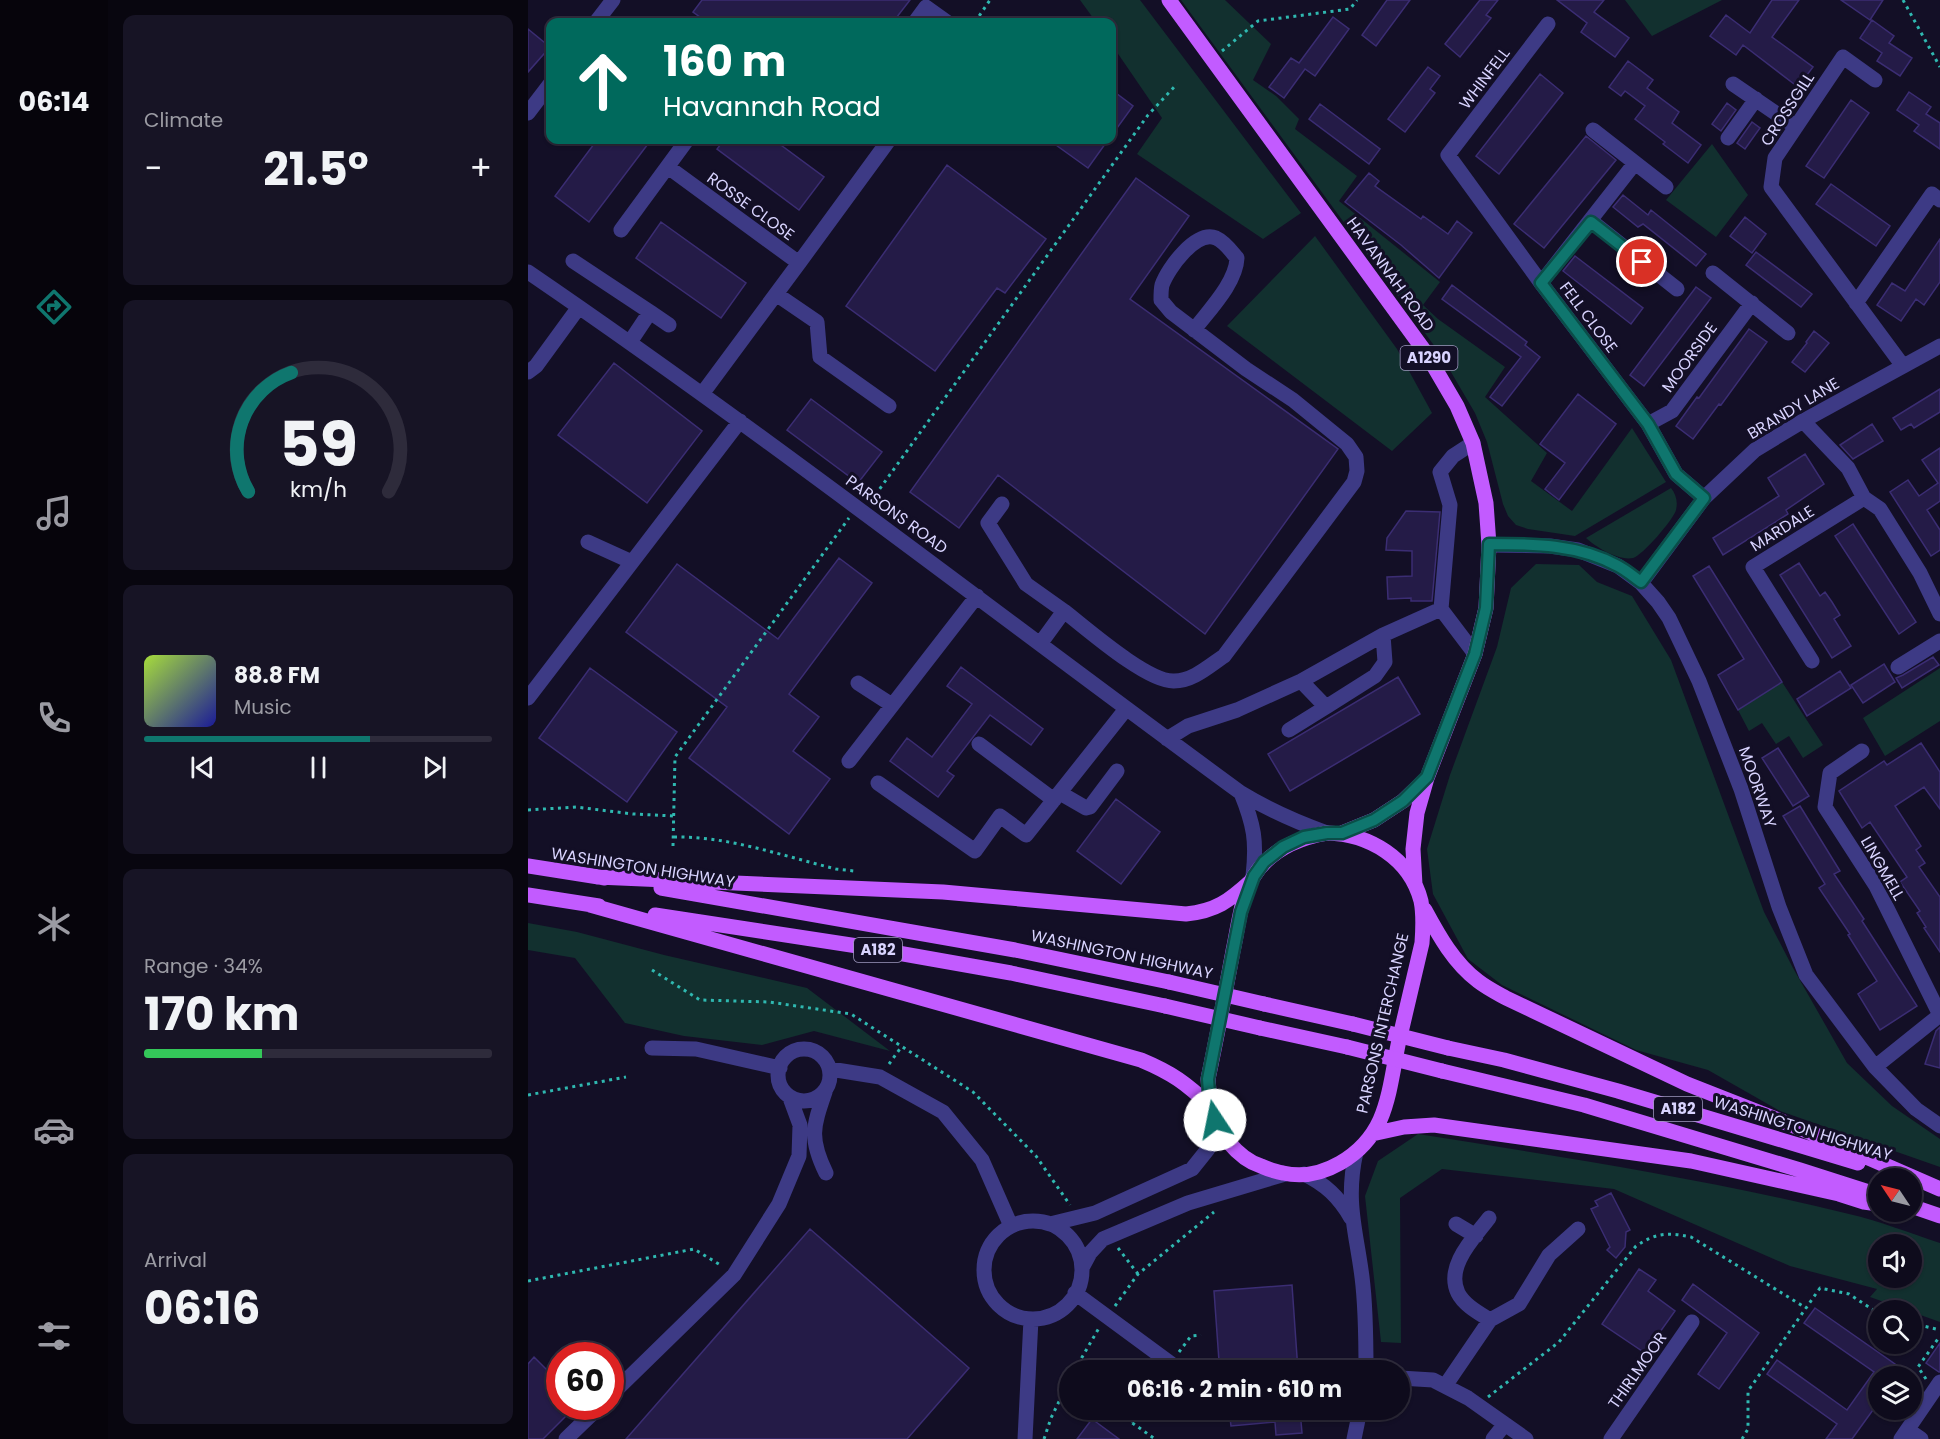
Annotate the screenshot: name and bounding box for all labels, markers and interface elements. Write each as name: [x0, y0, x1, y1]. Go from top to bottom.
text: 160 m: [663, 32, 786, 91]
icon: ahead: [564, 42, 642, 120]
street label: WHINFELL: [1454, 43, 1515, 114]
street label: CROSSGILL: [1755, 68, 1820, 151]
text: 06:14: [19, 83, 89, 120]
text: Havannah Road: [663, 88, 881, 125]
text: Climate: [144, 106, 223, 134]
text: 21.5°: [263, 138, 369, 201]
text: −: [144, 145, 162, 192]
text: +: [469, 145, 492, 192]
street label: ROSSE CLOSE: [702, 167, 799, 246]
street label: HAVANNAH ROAD: [1341, 212, 1440, 336]
pin: [1616, 236, 1667, 287]
icon: arrive: [1625, 245, 1658, 278]
street label: FELL CLOSE: [1554, 277, 1623, 358]
icon: directions: [33, 286, 75, 328]
street label: MOORSIDE: [1656, 318, 1723, 397]
road number: A1290: [1400, 346, 1458, 370]
street label: BRANDY LANE: [1743, 372, 1844, 445]
text: 59: [279, 400, 357, 488]
street label: PARSONS ROAD: [841, 470, 952, 559]
text: km/h: [289, 474, 347, 505]
icon: music: [33, 492, 75, 534]
street label: MARDALE: [1746, 500, 1819, 557]
text: 88.8 FM: [234, 660, 320, 691]
text: Music: [234, 693, 292, 721]
icon: phone: [33, 697, 75, 739]
street label: MOORWAY: [1733, 744, 1782, 831]
icon: previous: [186, 751, 219, 784]
icon: pause: [302, 751, 335, 784]
icon: next: [418, 751, 451, 784]
street label: LINGMELL: [1855, 832, 1910, 905]
street label: WASHINGTON HIGHWAY: [549, 842, 737, 893]
icon: climate: [33, 903, 75, 945]
street label: WASHINGTON HIGHWAY: [1029, 924, 1216, 985]
street label: PARSONS INTERCHANGE: [1351, 931, 1414, 1116]
road number: A182: [854, 938, 902, 962]
text: Range · 34%: [144, 952, 263, 980]
text: 170 km: [144, 983, 299, 1046]
position arrow: [1183, 1088, 1247, 1152]
street label: WASHINGTON HIGHWAY: [1711, 1090, 1896, 1167]
road number: A182: [1654, 1097, 1702, 1121]
icon: car: [33, 1109, 75, 1151]
north arrow: [1868, 1168, 1922, 1222]
map controls: [1868, 1168, 1922, 1420]
button: sound: [1868, 1234, 1922, 1288]
text: Arrival: [144, 1246, 207, 1274]
text: 06:16: [144, 1277, 260, 1340]
button: search: [1868, 1300, 1922, 1354]
icon: filters: [33, 1315, 75, 1357]
street label: THIRLMOOR: [1602, 1327, 1672, 1413]
speed limit sign: 60: [546, 1342, 624, 1420]
button: layers: [1868, 1366, 1922, 1420]
text: 06:16 · 2 min · 610 m: [1127, 1374, 1342, 1405]

